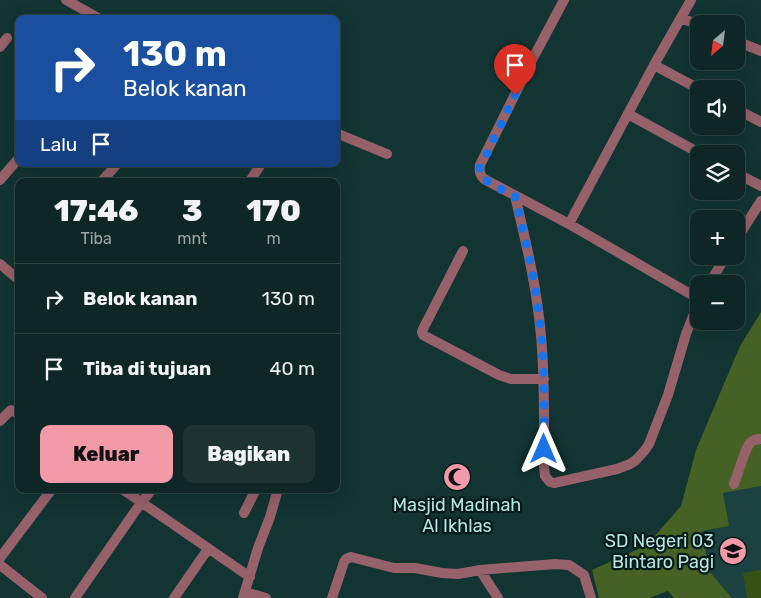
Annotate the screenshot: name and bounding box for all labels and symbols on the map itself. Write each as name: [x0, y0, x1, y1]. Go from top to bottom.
north arrow: [690, 15, 745, 70]
pin: [494, 44, 536, 95]
position arrow: [517, 422, 569, 474]
mosque icon: Masjid Madinah Al Ikhlas: [442, 462, 472, 492]
place label: Masjid Madinah Al Ikhlas: [393, 494, 521, 537]
place label: SD Negeri 03 Bintaro Pagi: [605, 530, 714, 573]
school or university icon: SD Negeri 03 Bintaro Pagi: [718, 536, 748, 566]

